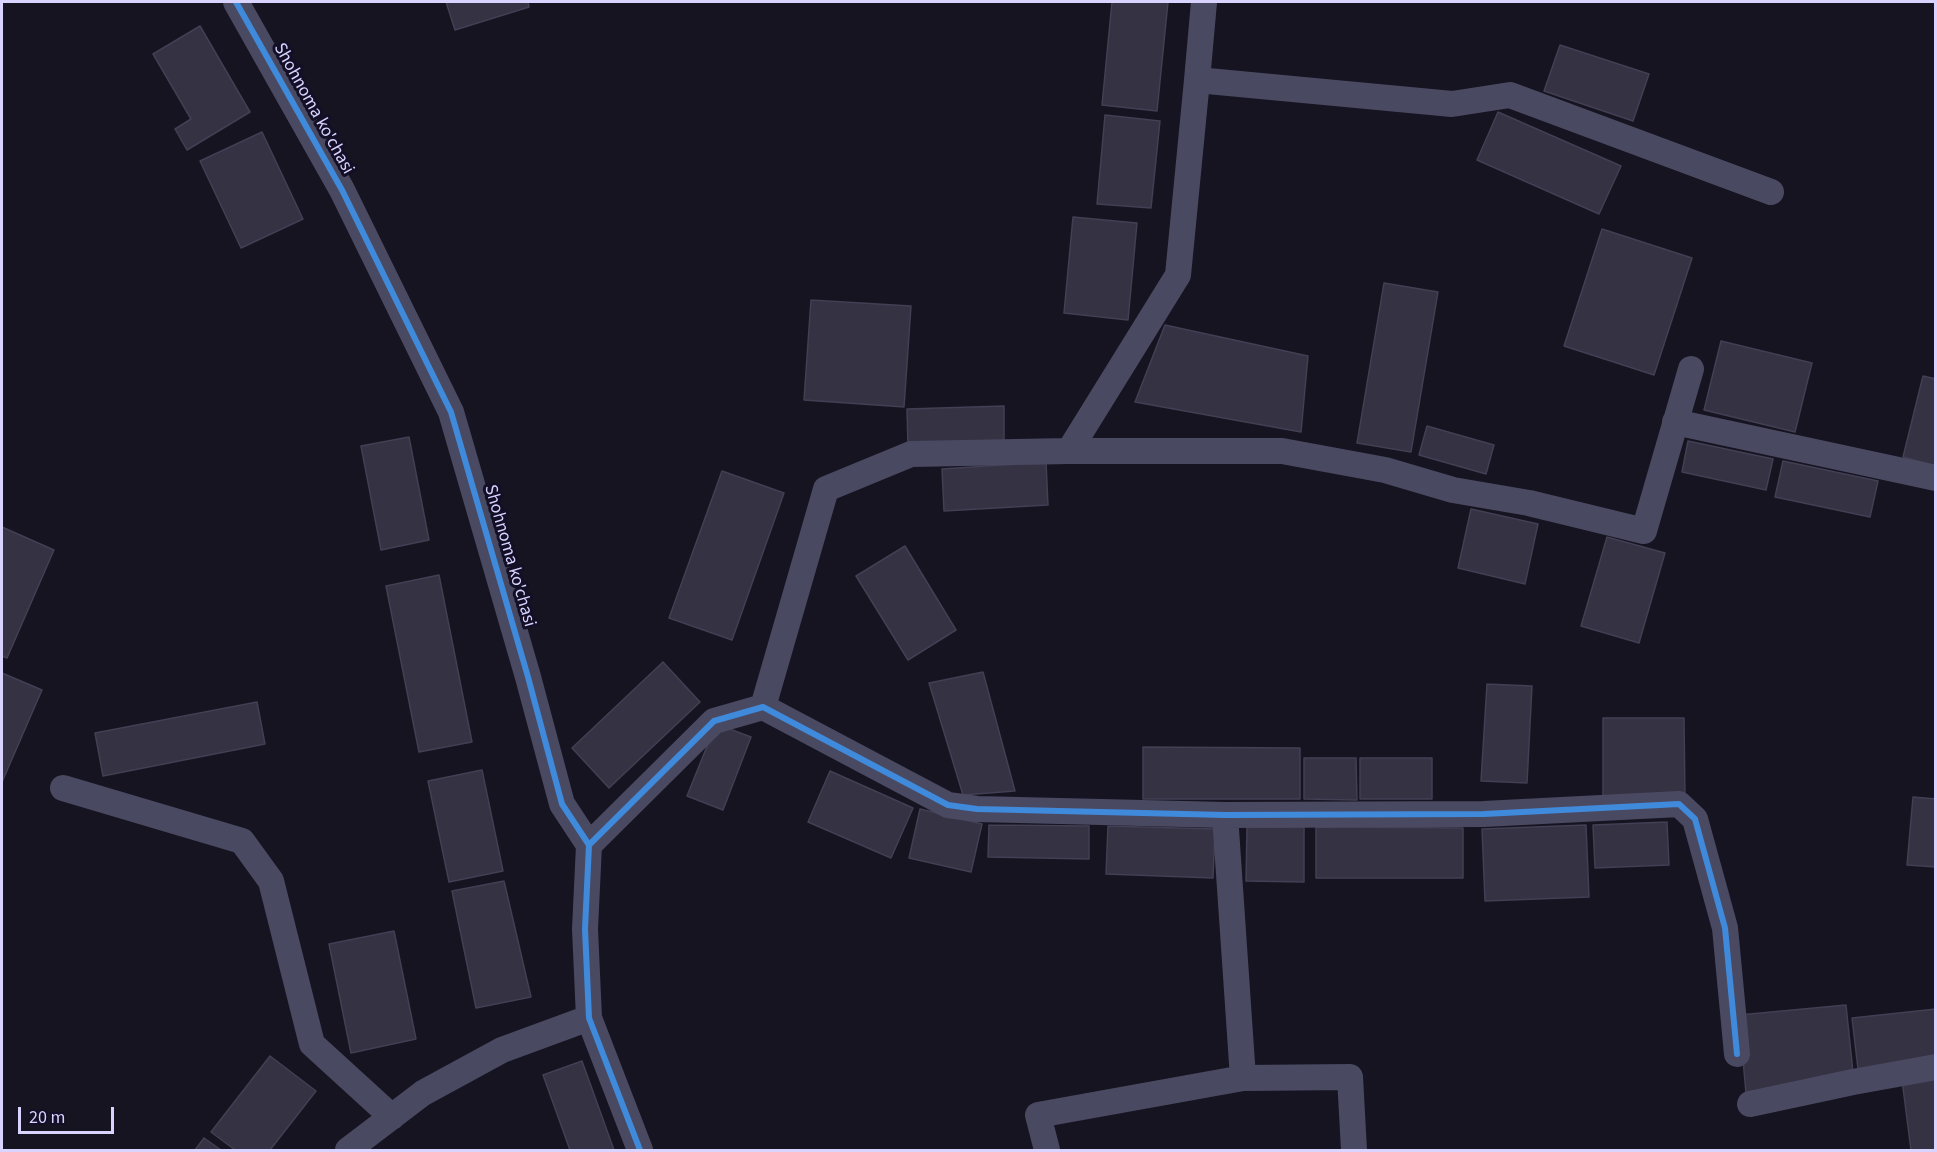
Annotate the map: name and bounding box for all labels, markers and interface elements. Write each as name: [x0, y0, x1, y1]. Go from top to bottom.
street label: Shohnoma ko'chasi: [268, 39, 358, 179]
street label: Shohnoma ko'chasi: [478, 482, 540, 630]
scale bar: [21, 1095, 117, 1133]
text: 20 m: [29, 1105, 65, 1130]

